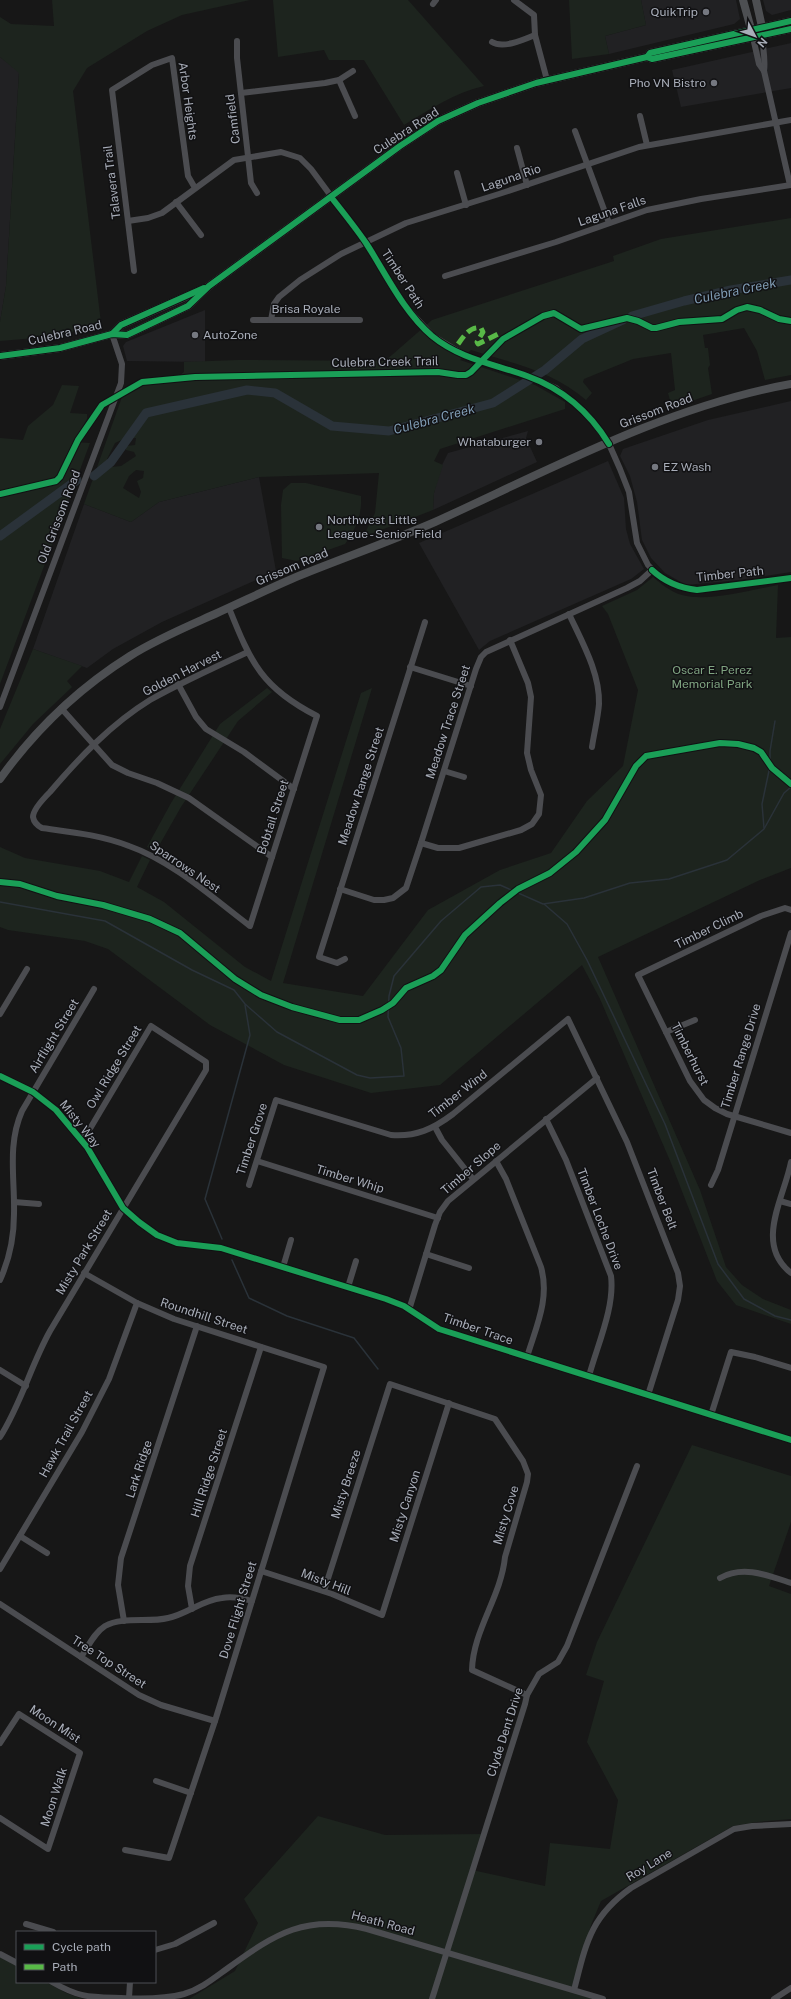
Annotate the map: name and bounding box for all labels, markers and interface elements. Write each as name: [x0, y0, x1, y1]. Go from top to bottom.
place label: QuikTrip: [651, 5, 698, 19]
marker: QuikTrip: [701, 7, 711, 17]
north arrow: [735, 16, 775, 56]
text: N: [755, 35, 770, 50]
street label: Arbor Heights: [176, 61, 200, 141]
place label: Pho VN Bistro: [629, 76, 706, 90]
marker: Pho VN Bistro: [709, 78, 719, 88]
street label: Camfield: [223, 93, 243, 145]
street label: Culebra Road: [371, 105, 441, 157]
street label: Talavera Trail: [100, 144, 123, 220]
street label: Laguna Rio: [479, 161, 543, 195]
street label: Laguna Falls: [576, 193, 648, 229]
street label: Timber Path: [379, 247, 427, 311]
water label: Culebra Creek: [693, 275, 777, 307]
street label: Brisa Royale: [271, 302, 341, 316]
street label: Culebra Road: [27, 318, 103, 348]
place label: AutoZone: [203, 328, 258, 342]
marker: AutoZone: [190, 330, 200, 340]
street label: Culebra Creek Trail: [331, 354, 439, 370]
street label: Grissom Road: [618, 391, 694, 431]
water label: Culebra Creek: [392, 401, 476, 437]
place label: Whataburger: [458, 435, 531, 449]
marker: Whataburger: [534, 437, 544, 447]
place label: EZ Wash: [663, 460, 711, 474]
marker: EZ Wash: [650, 462, 660, 472]
street label: Old Grissom Road: [35, 468, 83, 566]
place label: Northwest Little League - Senior Field: [327, 513, 442, 541]
marker: Northwest Little League - Senior Field: [314, 522, 324, 532]
street label: Grissom Road: [254, 545, 330, 589]
street label: Timber Path: [696, 563, 764, 584]
street label: Golden Harvest: [140, 647, 224, 699]
street label: Meadow Trace Street: [423, 663, 473, 781]
park label: Oscar E. Perez Memorial Park: [672, 663, 753, 691]
street label: Meadow Range Street: [335, 725, 387, 847]
street label: Bobtail Street: [254, 778, 292, 856]
street label: Sparrows Nest: [147, 838, 223, 896]
street label: Timber Climb: [672, 906, 746, 952]
street label: Airflight Street: [26, 996, 82, 1076]
street label: Timber Range Drive: [718, 1002, 764, 1110]
street label: Timberhurst: [668, 1020, 712, 1088]
street label: Owl Ridge Street: [84, 1022, 145, 1111]
street label: Timber Wind: [426, 1067, 490, 1121]
street label: Misty Way: [57, 1097, 104, 1151]
street label: Timber Grove: [234, 1101, 270, 1177]
street label: Timber Slope: [438, 1138, 504, 1198]
street label: Timber Whip: [314, 1162, 386, 1196]
street label: Timber Loche Drive: [574, 1166, 626, 1272]
street label: Timber Belt: [644, 1166, 680, 1232]
street label: Misty Park Street: [53, 1207, 115, 1297]
street label: Roundhill Street: [159, 1295, 250, 1337]
street label: Timber Trace: [441, 1310, 515, 1348]
street label: Hawk Trail Street: [36, 1388, 96, 1480]
street label: Hill Ridge Street: [188, 1427, 230, 1519]
street label: Lark Ridge: [123, 1438, 155, 1500]
street label: Misty Breeze: [328, 1447, 364, 1520]
street label: Misty Canyon: [387, 1468, 423, 1544]
street label: Misty Cove: [490, 1484, 522, 1546]
street label: Dove Flight Street: [217, 1559, 260, 1660]
street label: Misty Hill: [299, 1566, 354, 1598]
street label: Tree Top Street: [69, 1633, 149, 1691]
street label: Clyde Dent Drive: [484, 1686, 526, 1778]
street label: Moon Mist: [27, 1702, 83, 1746]
street label: Moon Walk: [38, 1765, 70, 1828]
street label: Roy Lane: [624, 1846, 675, 1884]
street label: Heath Road: [350, 1908, 416, 1938]
legend: [16, 1931, 156, 1983]
text: Cycle path: [52, 1940, 111, 1954]
text: Path: [52, 1960, 78, 1974]

